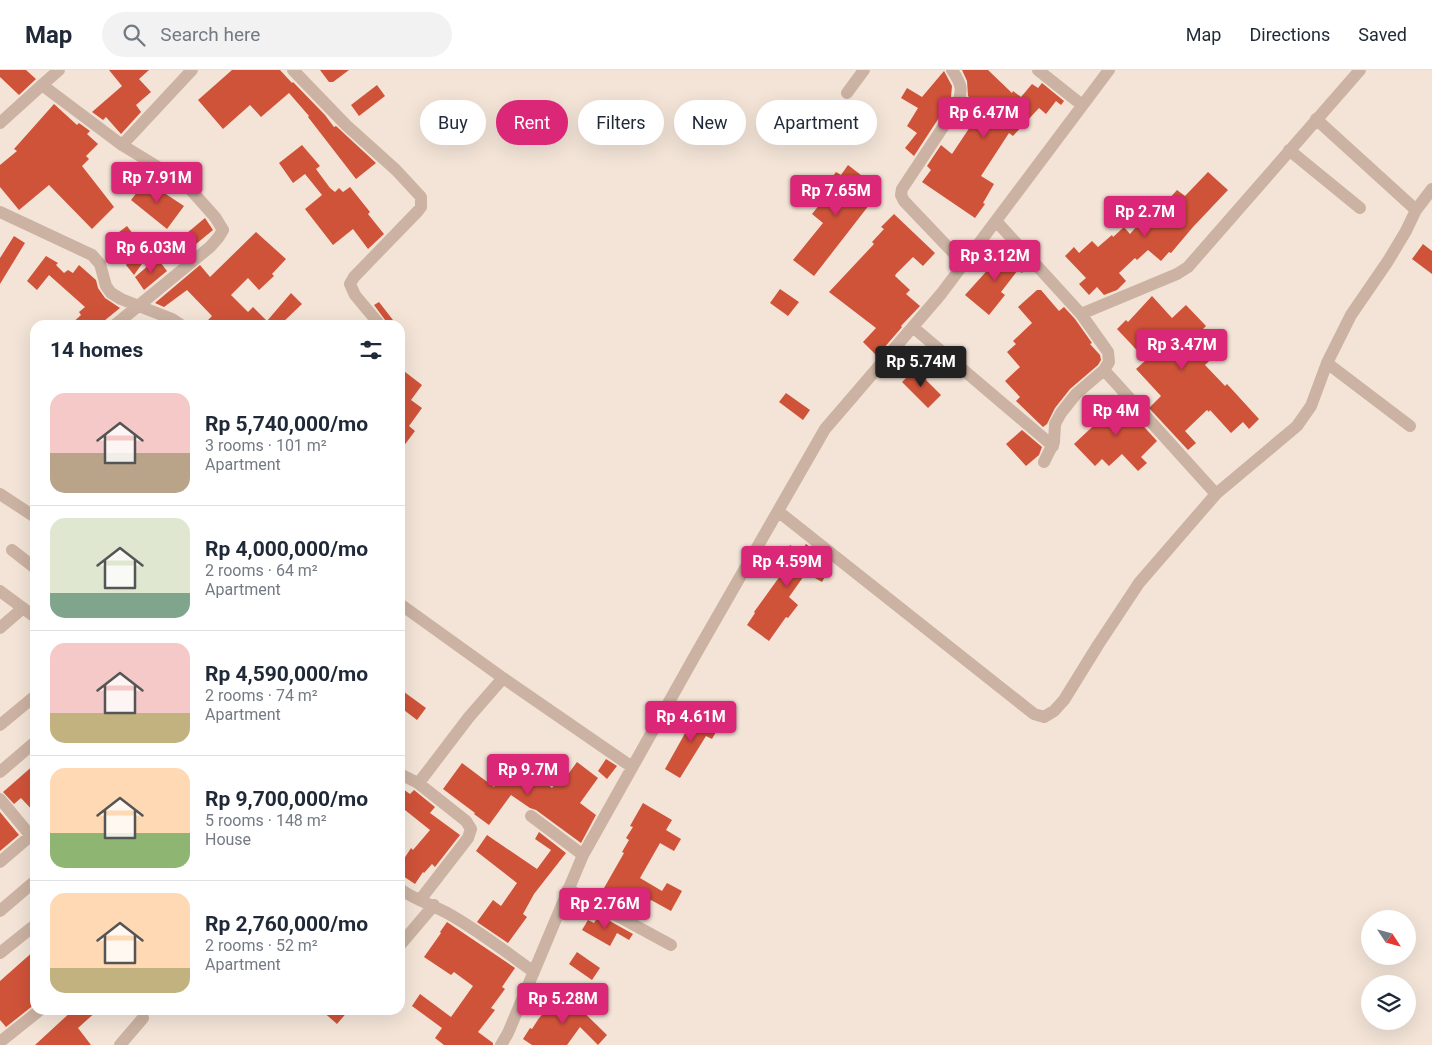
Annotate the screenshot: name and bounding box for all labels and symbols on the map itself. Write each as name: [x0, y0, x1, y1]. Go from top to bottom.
pin: Rp 6.47M: [932, 97, 1036, 139]
pin: Rp 7.91M: [105, 162, 209, 204]
pin: Rp 7.65M: [784, 174, 888, 217]
pin: Rp 2.7M: [1099, 196, 1191, 238]
pin: Rp 6.03M: [99, 232, 203, 274]
pin: Rp 3.12M: [943, 240, 1047, 282]
pin: Rp 3.47M: [1130, 328, 1234, 371]
pin: Rp 5.74M: [869, 346, 973, 388]
pin: Rp 4M: [1081, 394, 1151, 437]
pin: Rp 4.59M: [735, 546, 839, 588]
pin: Rp 4.61M: [639, 700, 743, 743]
pin: Rp 9.7M: [482, 754, 574, 796]
pin: Rp 2.76M: [553, 888, 657, 930]
north arrow: [1361, 910, 1416, 965]
pin: Rp 5.28M: [511, 982, 615, 1025]

